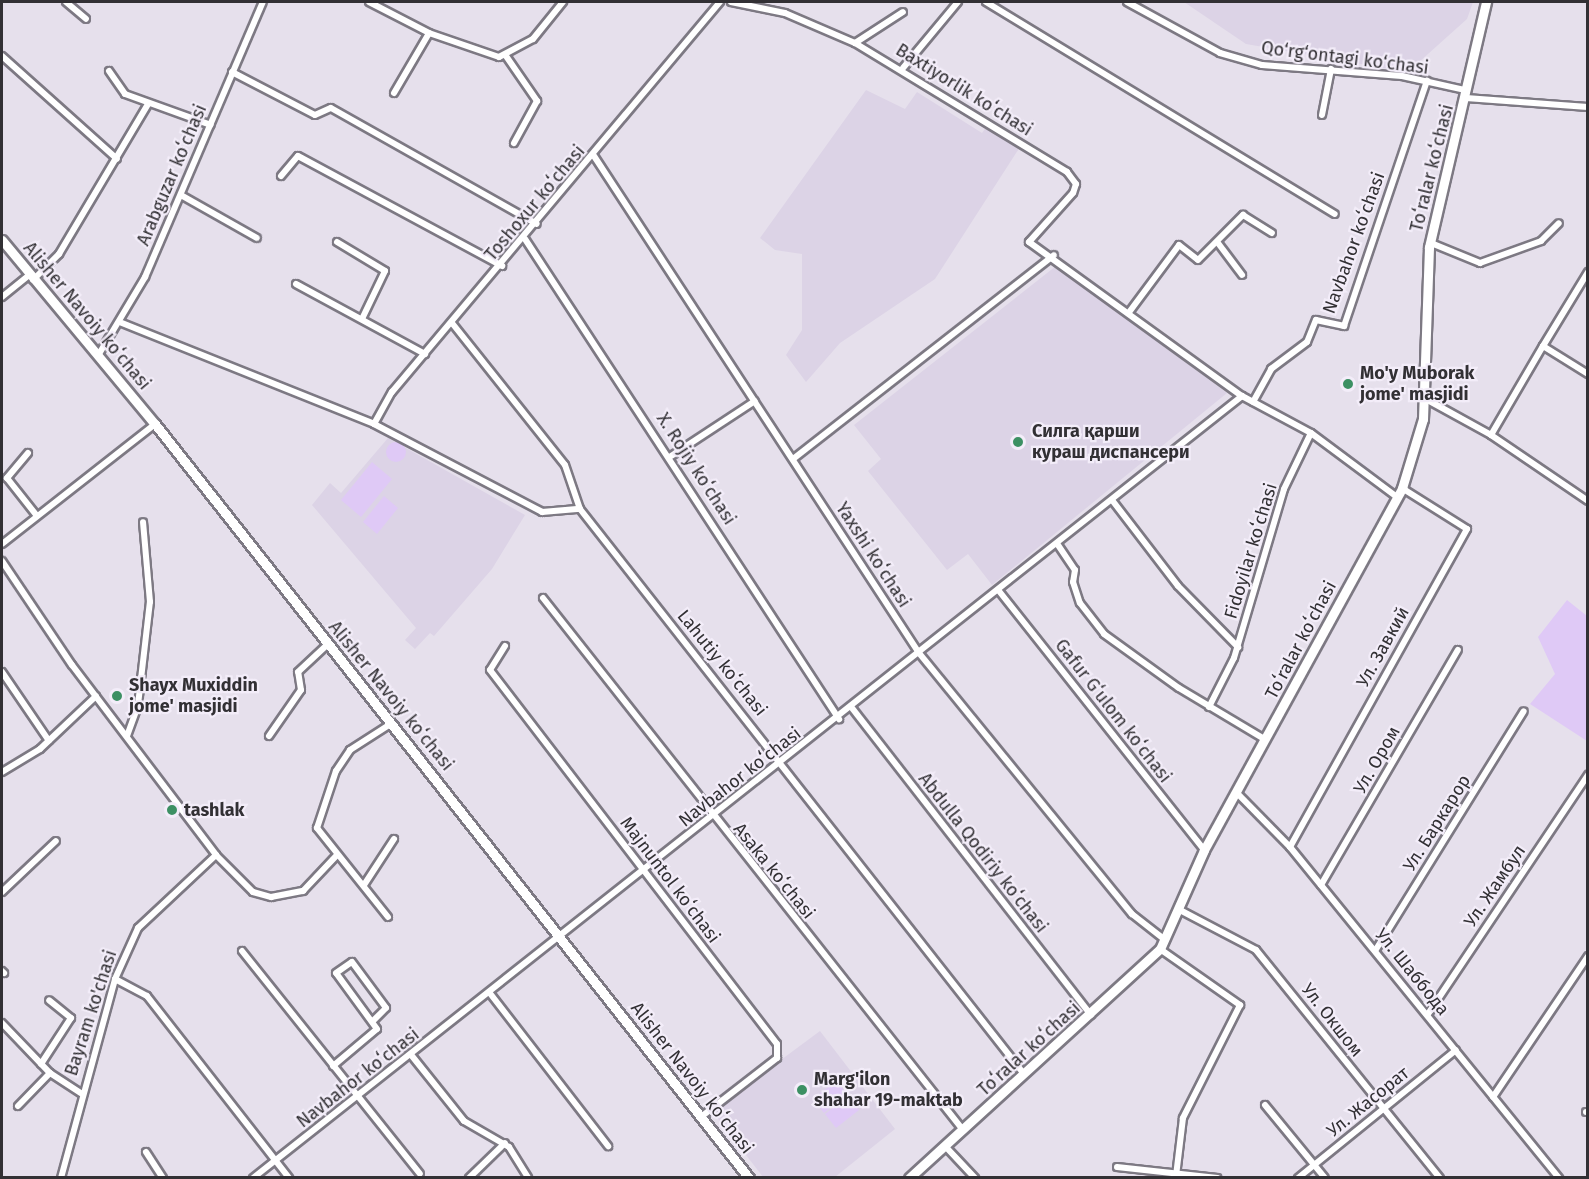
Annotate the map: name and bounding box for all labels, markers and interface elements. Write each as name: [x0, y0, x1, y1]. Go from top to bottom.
street label: Qo‘rg‘ontagi ko‘chasi: [1260, 37, 1430, 79]
street label: Baxtiyorlik koʻchasi: [892, 39, 1036, 141]
street label: Arabguzar koʻchasi: [132, 101, 212, 249]
street label: Toʻralar koʻchasi: [1406, 102, 1458, 234]
street label: Toshoxur koʻchasi: [480, 141, 590, 265]
street label: Navbahor koʻchasi: [1318, 169, 1390, 317]
street label: Alisher Navoiy koʻchasi: [19, 238, 155, 394]
place label: Mo'y Muborak jome' masjidi: [1360, 363, 1474, 406]
marker: Mo'y Muborak jome' masjidi: [1341, 377, 1355, 391]
street label: X. Rojiy koʻchasi: [652, 409, 740, 529]
place label: Силга қарши кураш диспансери: [1032, 421, 1190, 464]
marker: Силга қарши кураш диспансери: [1009, 433, 1027, 451]
street label: Fidoyilar koʻchasi: [1220, 481, 1282, 621]
street label: Yaxshi koʻchasi: [831, 498, 915, 612]
street label: Toʻralar koʻchasi: [1261, 577, 1341, 703]
street label: Ул. Завкий: [1352, 603, 1414, 691]
street label: Lahutiy koʻchasi: [673, 606, 771, 720]
street label: Alisher Navoiy koʻchasi: [324, 617, 458, 775]
street label: Gafur Gʻulom koʻchasi: [1050, 635, 1176, 787]
place label: Shayx Muxiddin jome' masjidi: [129, 675, 258, 718]
marker: Shayx Muxiddin jome' masjidi: [110, 689, 124, 703]
street label: Navbahor koʻchasi: [675, 723, 805, 831]
street label: Ул. Ором: [1349, 723, 1405, 797]
street label: Abdulla Qodiriy koʻchasi: [914, 769, 1052, 937]
street label: Ул. Баркарор: [1399, 771, 1475, 875]
place label: tashlak: [184, 799, 245, 821]
marker: tashlak: [165, 803, 179, 817]
street label: Majnuntol koʻchasi: [615, 813, 725, 947]
street label: Asaka koʻchasi: [729, 819, 819, 923]
street label: Ул. Жамбул: [1460, 841, 1530, 931]
street label: Ул. Шаббода: [1370, 924, 1454, 1020]
street label: Bayram ko'chasi: [60, 947, 122, 1079]
street label: Ул. Окшом: [1297, 979, 1367, 1061]
street label: Toʻralar koʻchasi: [973, 997, 1085, 1101]
street label: Alisher Navoiy koʻchasi: [626, 998, 758, 1158]
street label: Navbahor koʻchasi: [293, 1024, 423, 1132]
street label: Ул. Жасорат: [1323, 1062, 1413, 1142]
place label: Marg'ilon shahar 19-maktab: [814, 1069, 963, 1112]
marker: Marg'ilon shahar 19-maktab: [795, 1083, 809, 1097]

